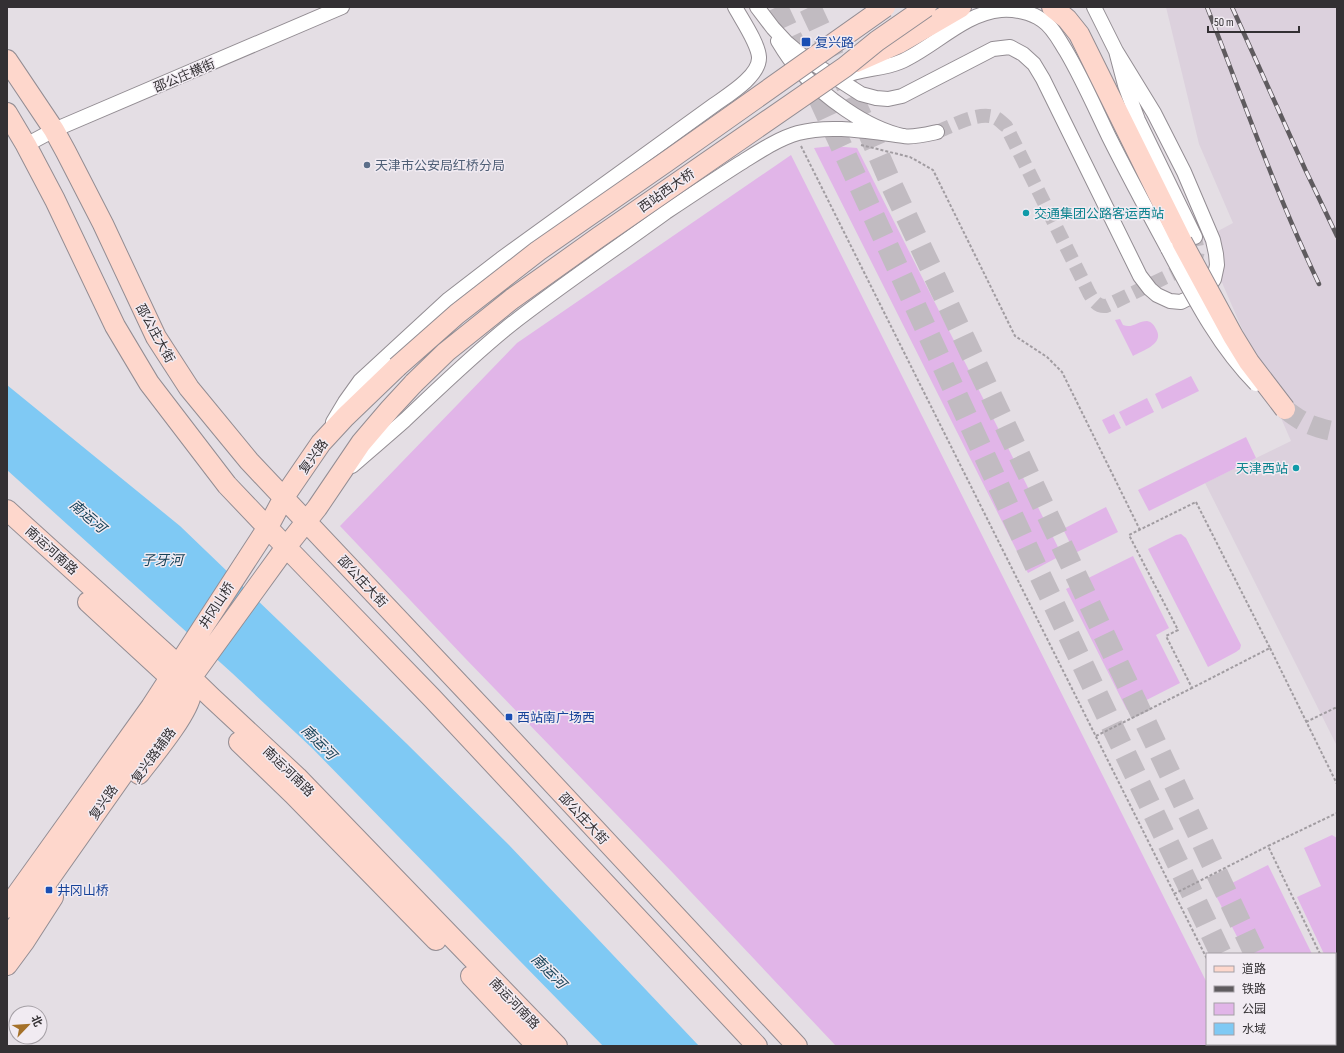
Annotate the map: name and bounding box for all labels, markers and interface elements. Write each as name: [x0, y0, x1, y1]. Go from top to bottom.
scale bar: [1208, 8, 1299, 34]
text: 50 m: [1214, 15, 1234, 30]
place label: 复兴路: [815, 35, 854, 51]
marker: 复兴路: [800, 36, 812, 48]
street label: 邵公庄横街: [151, 56, 217, 96]
place label: 天津市公安局红桥分局: [375, 158, 505, 174]
marker: 天津市公安局红桥分局: [362, 160, 372, 170]
street label: 西站西大桥: [635, 166, 698, 216]
place label: 交通集团公路客运西站: [1034, 206, 1164, 222]
marker: 交通集团公路客运西站: [1021, 208, 1031, 218]
street label: 邵公庄大街: [132, 301, 178, 366]
street label: 复兴路: [296, 436, 332, 477]
place label: 天津西站: [1236, 461, 1288, 477]
marker: 天津西站: [1291, 463, 1301, 473]
water label: 南运河: [66, 496, 111, 539]
street label: 南运河南路: [22, 523, 81, 578]
water label: 子牙河: [141, 552, 186, 569]
street label: 邵公庄大街: [334, 552, 390, 611]
street label: 井冈山桥: [196, 579, 238, 632]
place label: 西站南广场西: [517, 710, 595, 726]
marker: 西站南广场西: [504, 712, 514, 722]
water label: 南运河: [298, 721, 342, 765]
street label: 复兴路辅路: [128, 725, 179, 787]
street label: 南运河南路: [259, 743, 317, 800]
street label: 复兴路: [86, 782, 122, 823]
street label: 邵公庄大街: [555, 789, 611, 848]
place label: 井冈山桥: [57, 883, 109, 899]
marker: 井冈山桥: [44, 885, 54, 895]
water label: 南运河: [528, 950, 572, 994]
legend: [1206, 953, 1336, 1045]
text: 道路: [1242, 962, 1266, 977]
street label: 南运河南路: [486, 975, 543, 1033]
text: 铁路: [1242, 982, 1266, 997]
text: 公园: [1242, 1002, 1266, 1017]
north arrow: [8, 1005, 48, 1045]
text: 北: [28, 1013, 45, 1029]
text: 水域: [1242, 1022, 1266, 1037]

